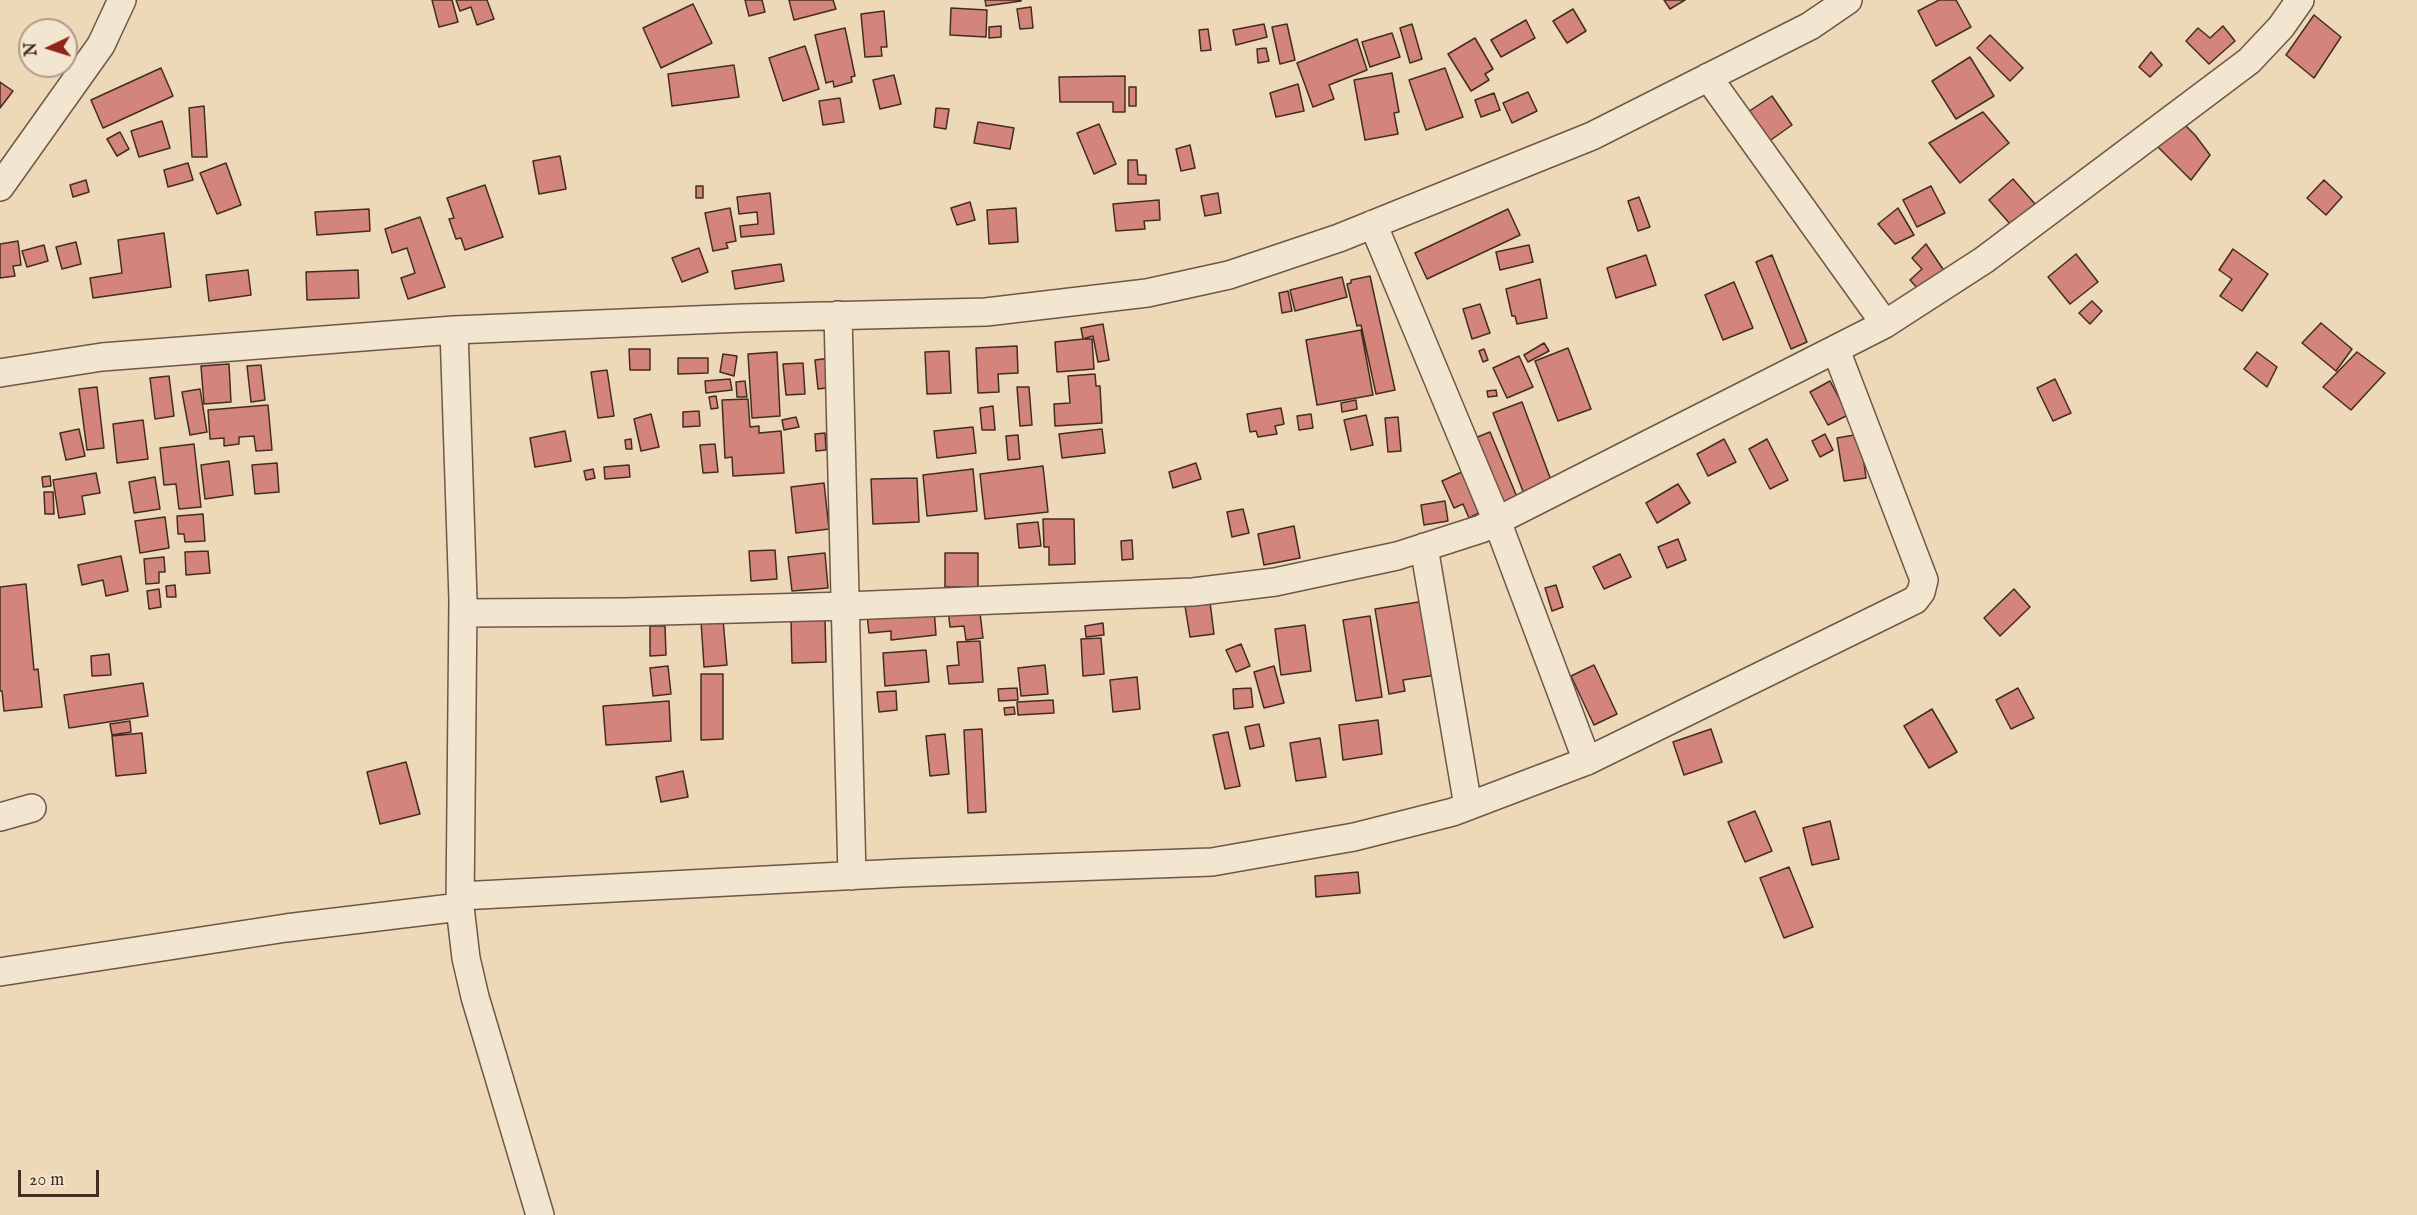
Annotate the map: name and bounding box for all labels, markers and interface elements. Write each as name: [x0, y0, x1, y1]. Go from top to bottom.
north arrow: [18, 18, 78, 78]
text: N: [22, 42, 42, 57]
scale bar: [21, 1158, 102, 1196]
text: 20 m: [29, 1169, 64, 1192]

